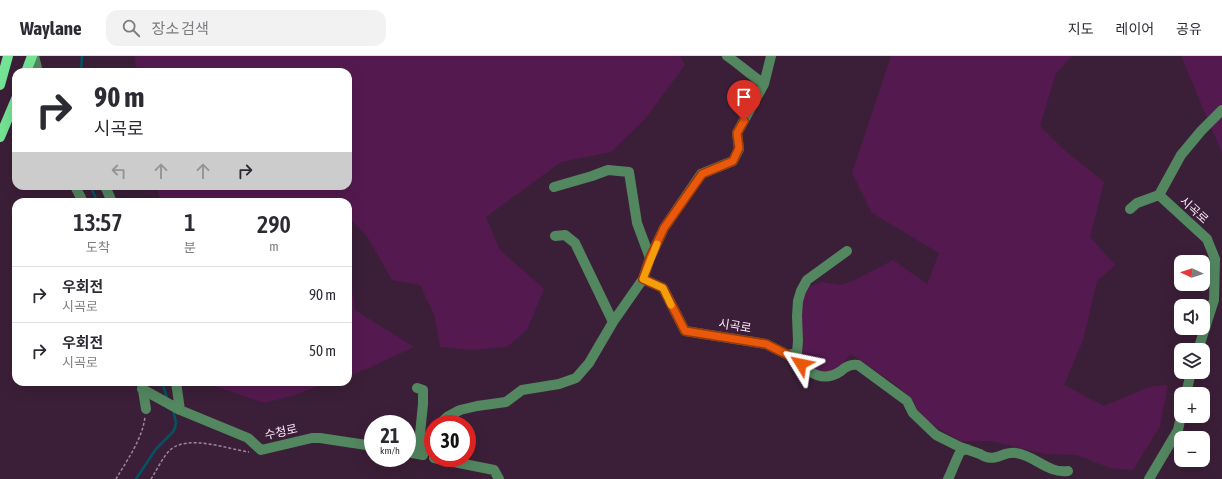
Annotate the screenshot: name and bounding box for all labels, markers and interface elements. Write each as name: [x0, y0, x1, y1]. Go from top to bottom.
search box: [106, 10, 386, 46]
text: Waylane: [20, 17, 82, 39]
icon: search: [120, 17, 142, 39]
text: 장소 검색: [152, 20, 209, 37]
text: 지도: [1068, 21, 1094, 37]
text: 레이어: [1116, 21, 1154, 37]
text: 공유: [1176, 21, 1202, 37]
pin: [727, 80, 761, 121]
text: 90 m: [94, 81, 144, 113]
icon: right: [28, 84, 80, 136]
icon: arrive: [733, 86, 755, 108]
text: 시곡로: [94, 118, 144, 139]
icon: left: [108, 160, 130, 182]
icon: ahead: [150, 160, 172, 182]
icon: ahead: [192, 160, 214, 182]
icon: right: [234, 160, 256, 182]
street label: 시곡로: [1177, 194, 1211, 226]
text: 13:57: [73, 209, 123, 236]
text: 1: [184, 209, 195, 236]
text: 290: [257, 211, 291, 238]
text: m: [269, 239, 279, 254]
text: 도착: [86, 240, 110, 255]
text: 분: [184, 240, 196, 255]
north arrow: [1174, 255, 1210, 291]
map controls: [1174, 255, 1210, 467]
text: 우회전: [62, 278, 103, 295]
icon: right: [28, 284, 50, 306]
text: 90 m: [309, 286, 336, 303]
text: 시곡로: [62, 299, 98, 314]
button: sound: [1174, 299, 1210, 335]
street label: 시곡로: [718, 316, 752, 336]
text: 우회전: [62, 334, 103, 351]
icon: right: [28, 340, 50, 362]
text: 50 m: [309, 342, 336, 359]
position arrow: [780, 343, 822, 385]
button: layers: [1174, 343, 1210, 379]
text: 시곡로: [62, 355, 98, 370]
button: +: [1174, 387, 1210, 423]
speed limit sign: 30: [424, 415, 476, 467]
street label: 수청로: [263, 421, 299, 443]
text: 21: [381, 424, 399, 447]
button: −: [1174, 431, 1210, 467]
text: km/h: [380, 445, 400, 456]

